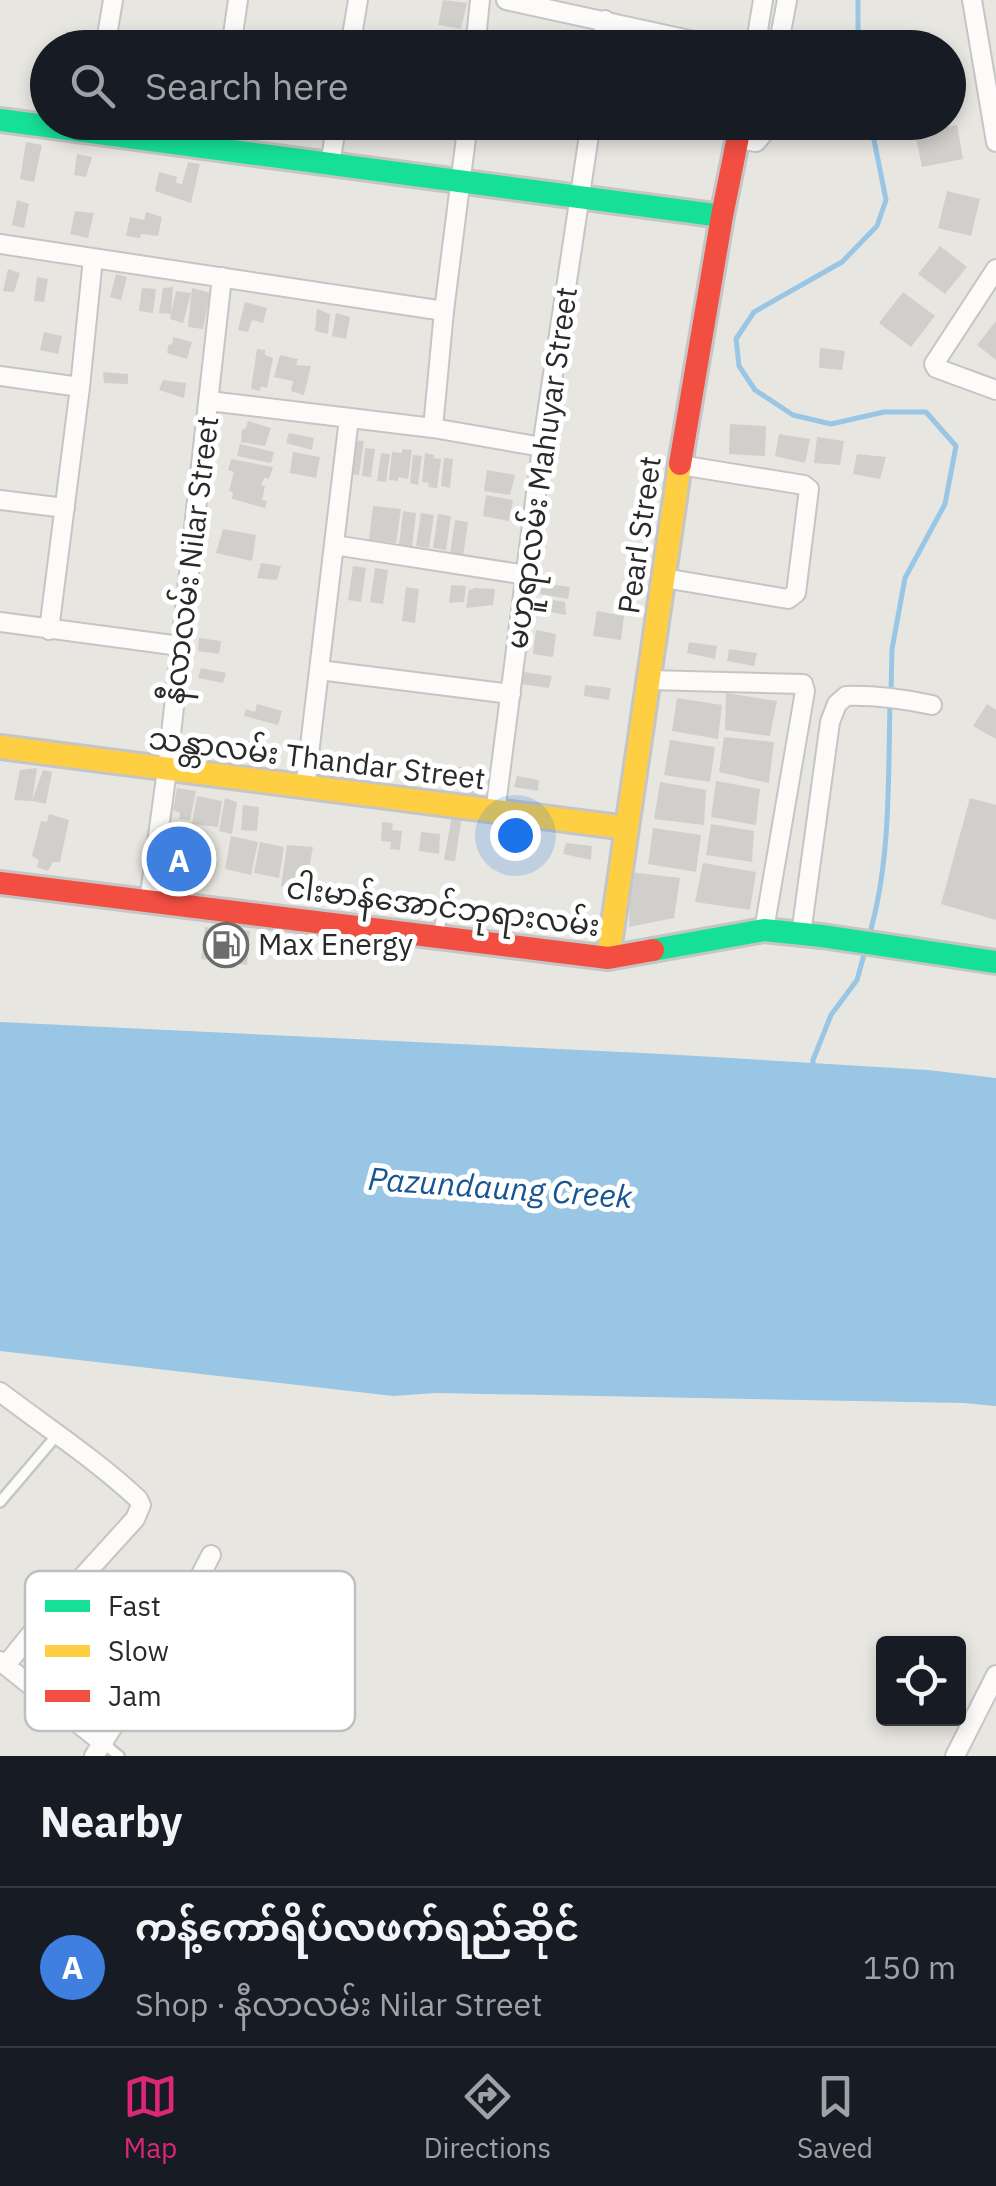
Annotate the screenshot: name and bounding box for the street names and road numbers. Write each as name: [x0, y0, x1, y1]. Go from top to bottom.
street label: မဟူရာလမ်း Mahuyar Street: [495, 284, 592, 652]
street label: နီလာလမ်း Nilar Street: [152, 414, 233, 707]
street label: Pearl Street: [608, 454, 669, 616]
street label: သန္တာလမ်း Thandar Street: [146, 717, 488, 804]
street label: ငါးမာန်အောင်ဘုရားလမ်း: [283, 866, 602, 951]

